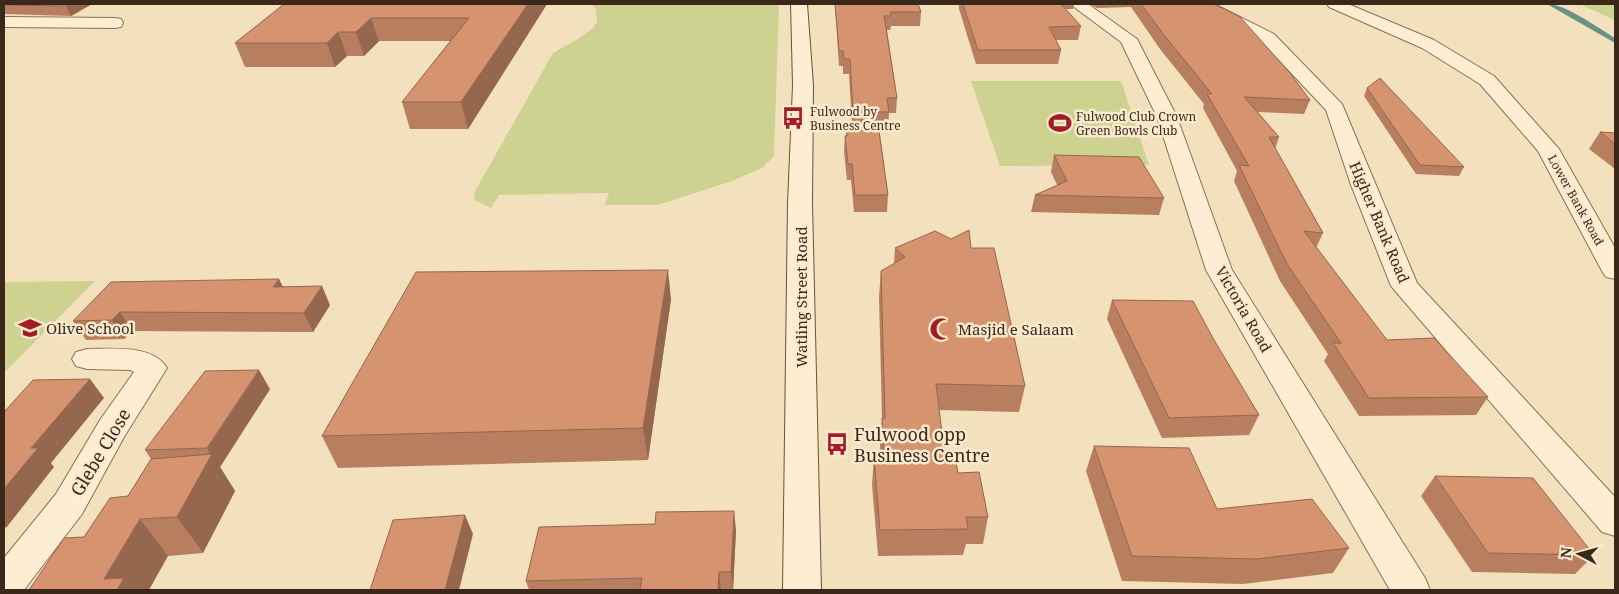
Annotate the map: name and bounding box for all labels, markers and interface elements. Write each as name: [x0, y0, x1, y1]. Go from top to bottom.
place label: Fulwood by Business Centre: [810, 103, 901, 134]
bus stop icon: Fulwood by Business Centre: [780, 105, 806, 131]
place label: Fulwood Club Crown Green Bowls Club: [1076, 108, 1197, 139]
sports icon: Fulwood Club Crown Green Bowls Club: [1047, 110, 1073, 136]
street label: Lower Bank Road: [1544, 152, 1608, 249]
street label: Higher Bank Road: [1345, 158, 1415, 286]
street label: Watling Street Road: [791, 226, 811, 368]
street label: Victoria Road: [1211, 262, 1277, 356]
school or university icon: Olive School: [17, 315, 43, 341]
mosque icon: Masjid e Salaam: [928, 316, 954, 342]
place label: Olive School: [46, 318, 135, 338]
place label: Masjid e Salaam: [958, 319, 1074, 339]
street label: Glebe Close: [64, 404, 136, 500]
place label: Fulwood opp Business Centre: [854, 422, 990, 467]
bus stop icon: Fulwood opp Business Centre: [824, 431, 850, 457]
north arrow: [1554, 529, 1604, 579]
text: N: [1556, 546, 1576, 559]

